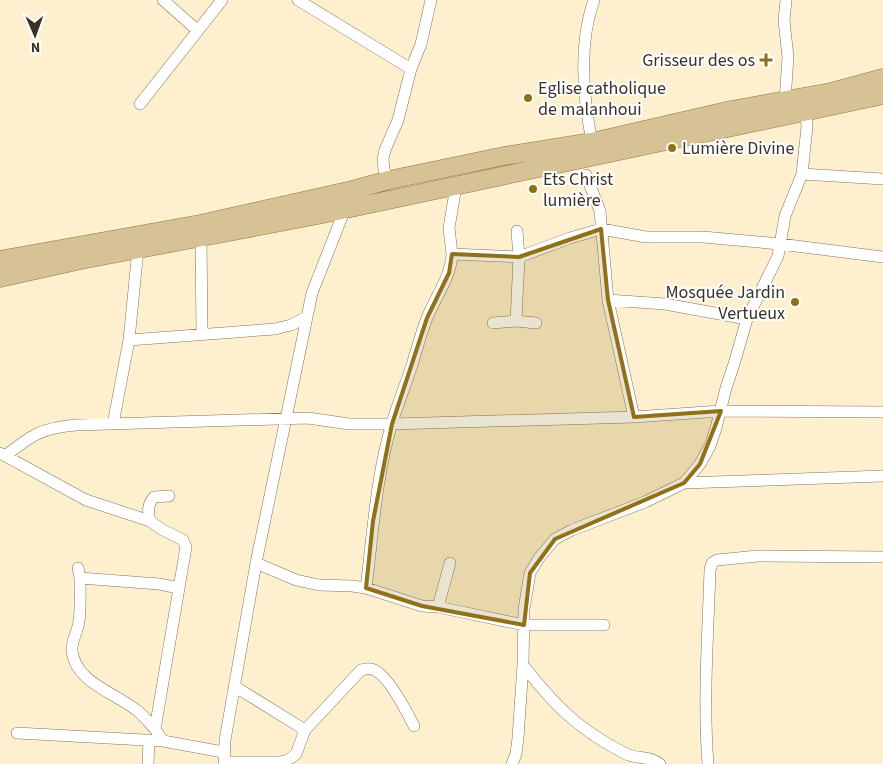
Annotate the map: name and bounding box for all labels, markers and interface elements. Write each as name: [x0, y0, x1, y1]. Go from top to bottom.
north arrow: [10, 10, 60, 60]
text: N: [30, 37, 40, 57]
place label: Grisseur des os: [642, 48, 755, 73]
marker: Grisseur des os: [759, 53, 773, 67]
place label: Eglise catholique de malanhoui: [538, 76, 666, 122]
marker: Eglise catholique de malanhoui: [522, 92, 534, 104]
place label: Lumière Divine: [682, 136, 794, 161]
marker: Lumière Divine: [666, 142, 678, 154]
place label: Ets Christ lumière: [543, 167, 613, 213]
marker: Ets Christ lumière: [527, 183, 539, 195]
place label: Mosquée Jardin Vertueux: [665, 280, 785, 326]
marker: Mosquée Jardin Vertueux: [789, 296, 801, 308]

